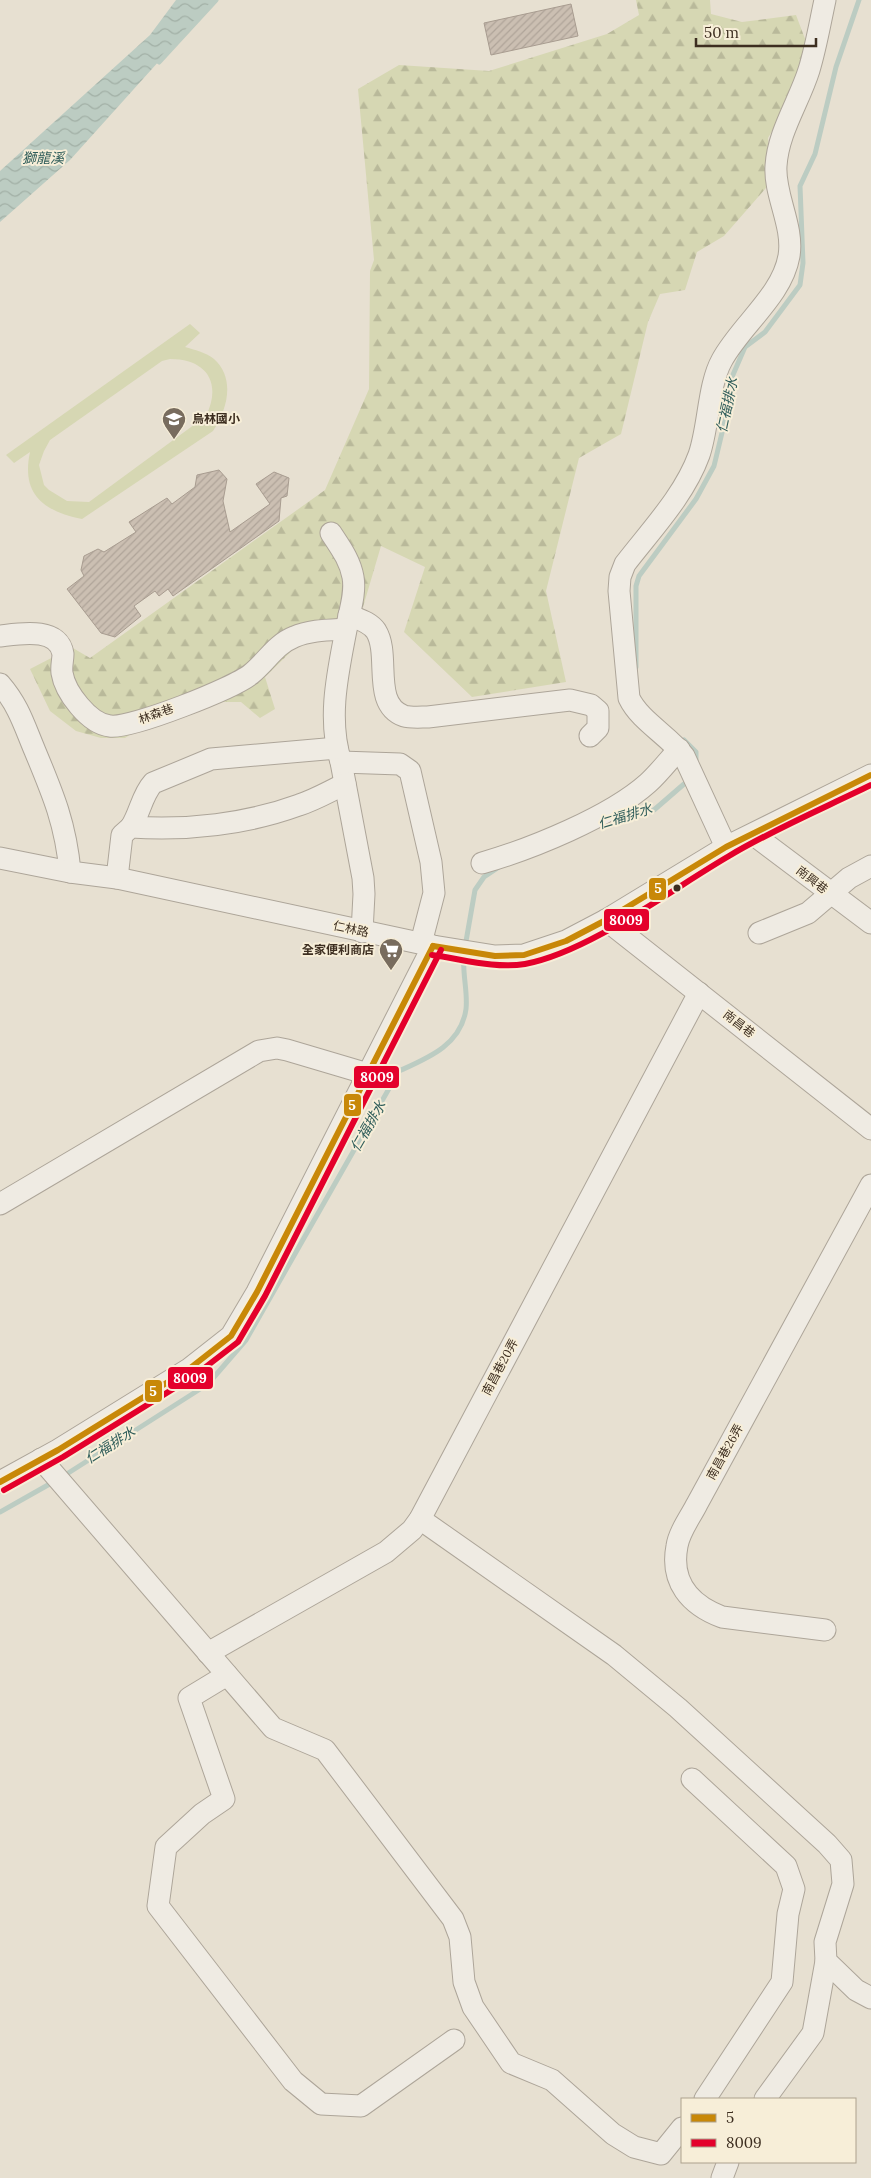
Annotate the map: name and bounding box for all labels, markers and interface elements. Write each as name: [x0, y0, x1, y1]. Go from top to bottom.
scale bar: [696, 15, 816, 47]
text: 50 m: [704, 23, 739, 42]
water label: 獅龍溪: [22, 149, 66, 167]
water label: 仁福排水: [712, 375, 742, 434]
school or university icon: 烏林國小: [161, 406, 187, 440]
place label: 烏林國小: [192, 411, 240, 426]
street label: 林森巷: [136, 700, 175, 727]
water label: 仁福排水: [596, 799, 655, 833]
street label: 南興巷: [794, 863, 831, 897]
line badge: 5: [648, 877, 667, 901]
text: 5: [654, 879, 662, 897]
unlabelled marker: [672, 883, 682, 893]
line badge: 8009: [603, 908, 650, 932]
text: 8009: [609, 911, 643, 929]
street label: 仁林路: [332, 917, 370, 940]
supermarket icon: 全家便利商店: [378, 937, 404, 971]
place label: 全家便利商店: [302, 942, 374, 957]
street label: 南昌巷: [721, 1007, 758, 1041]
line badge: 8009: [353, 1065, 400, 1089]
text: 8009: [360, 1068, 394, 1086]
line badge: 5: [343, 1093, 362, 1117]
water label: 仁福排水: [346, 1096, 390, 1155]
text: 5: [348, 1096, 356, 1114]
street label: 南昌巷20弄: [478, 1336, 521, 1398]
line badge: 8009: [167, 1366, 214, 1390]
text: 8009: [173, 1369, 207, 1387]
line badge: 5: [144, 1379, 163, 1403]
text: 5: [149, 1382, 157, 1400]
street label: 南昌巷26弄: [703, 1421, 746, 1482]
water label: 仁福排水: [81, 1422, 139, 1467]
legend: [681, 2098, 856, 2163]
text: 5: [726, 2108, 734, 2127]
text: 8009: [726, 2133, 762, 2152]

